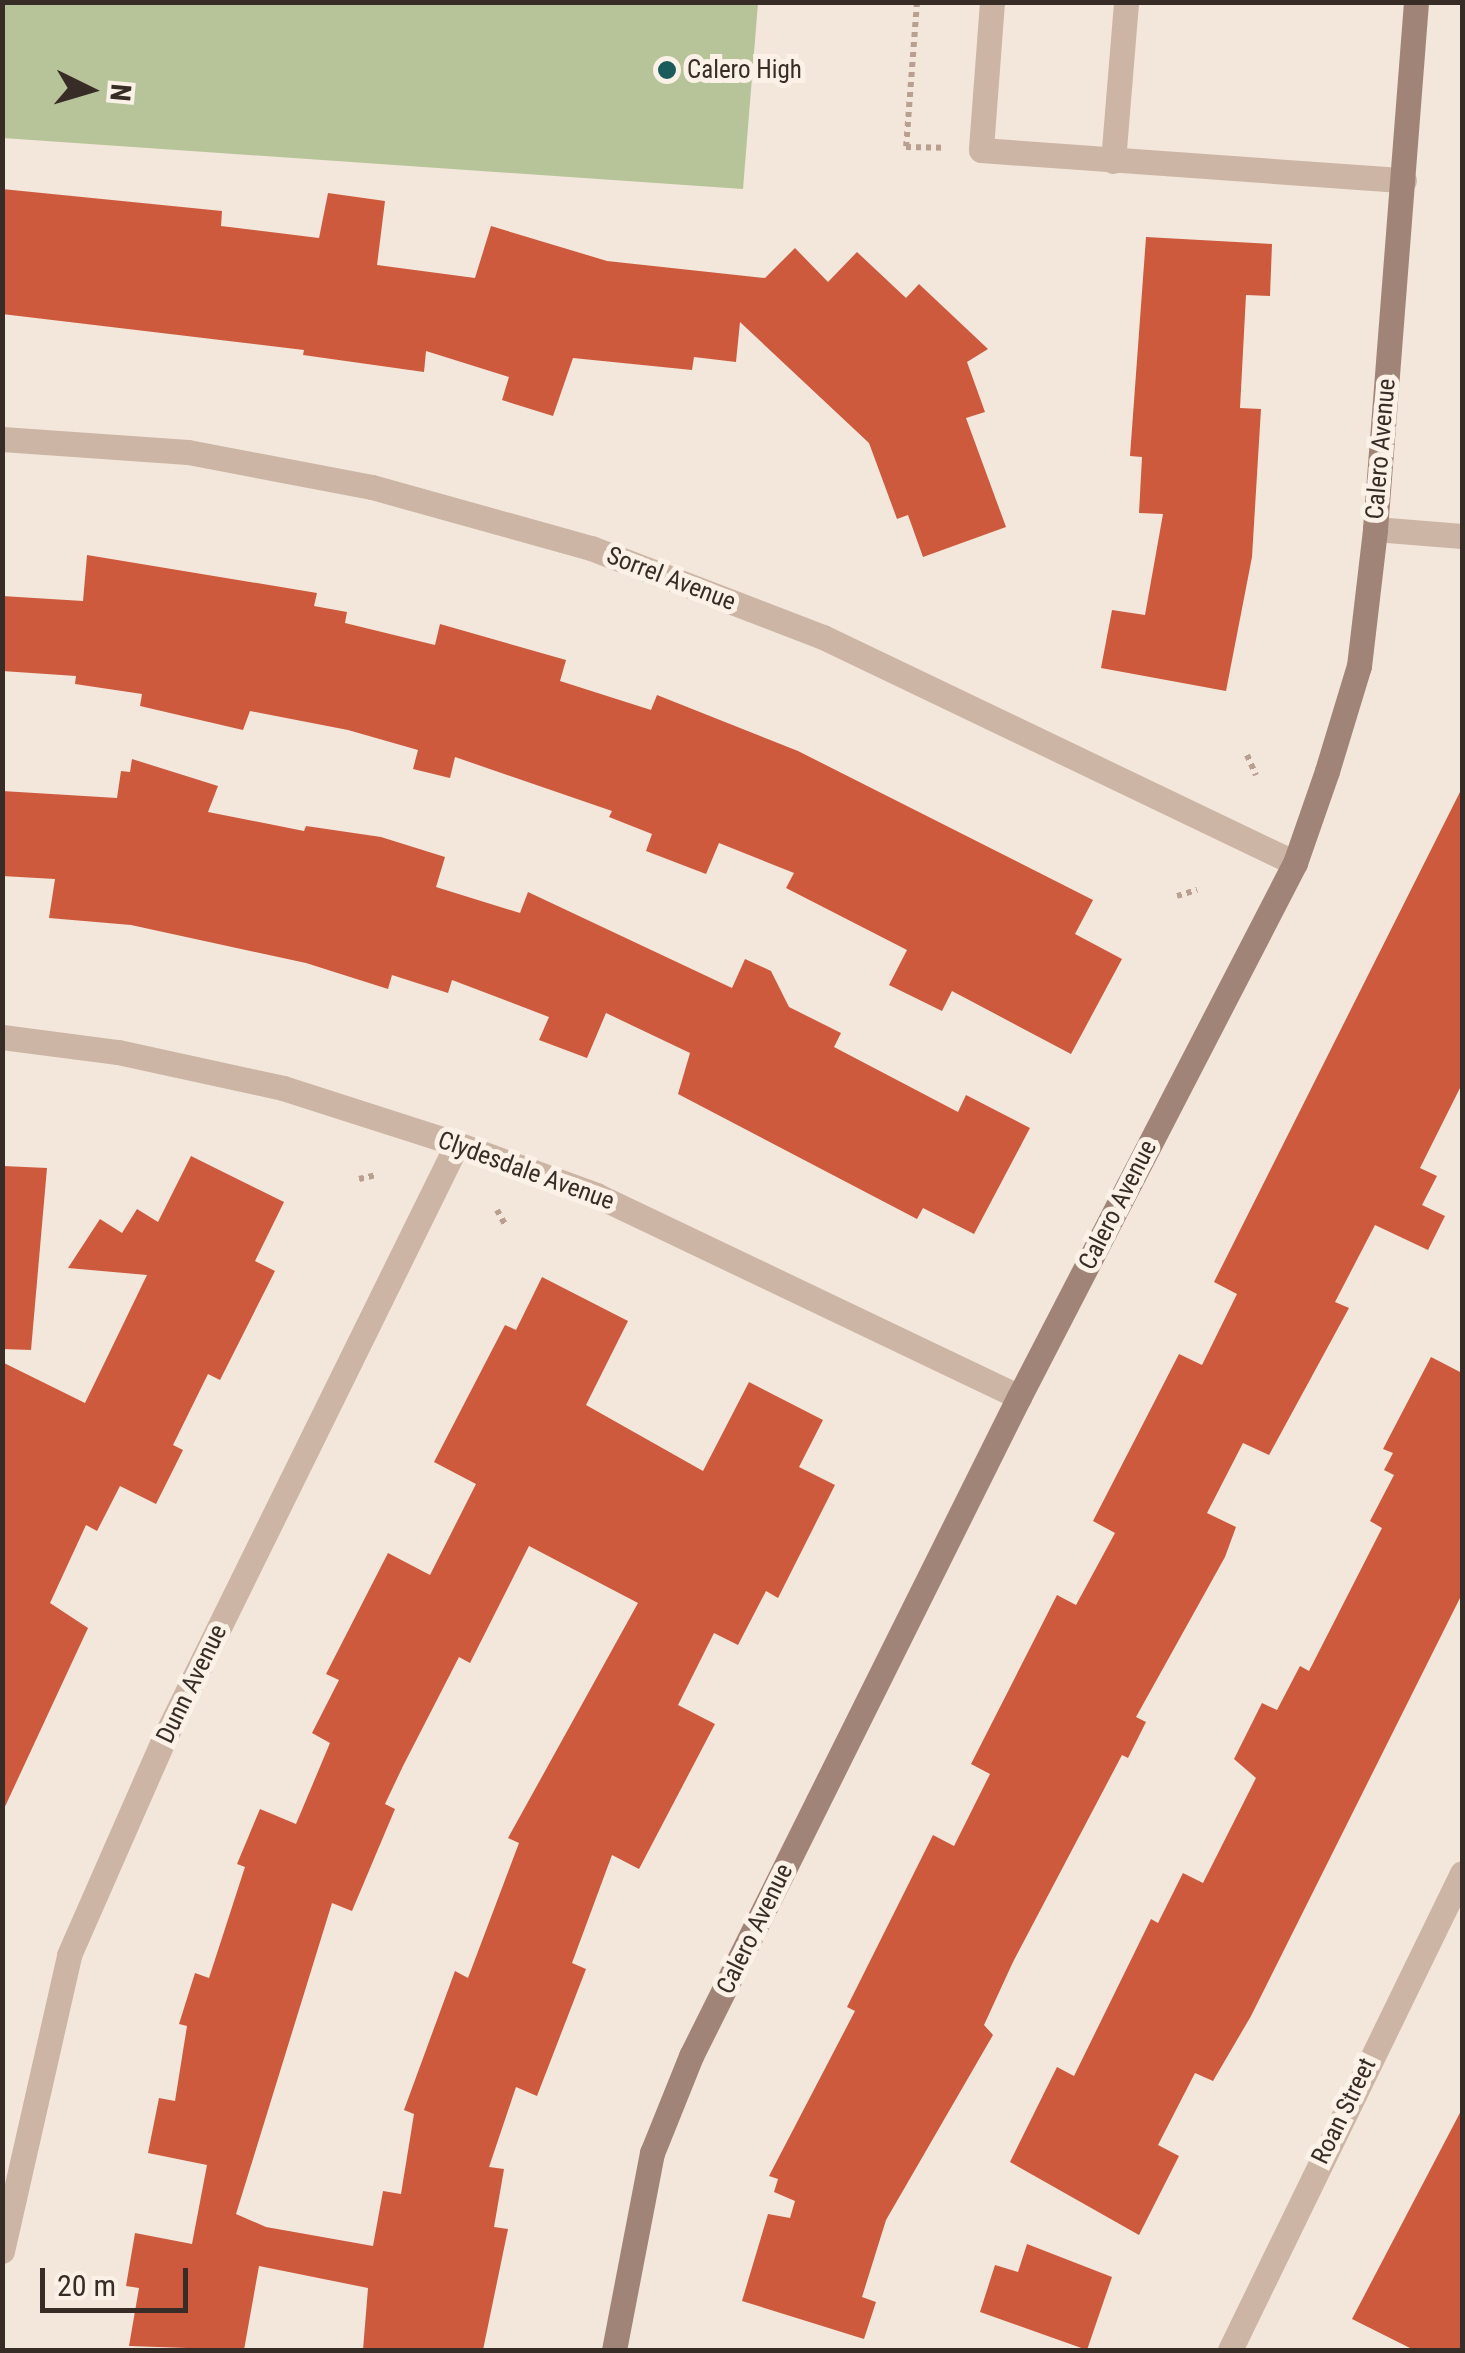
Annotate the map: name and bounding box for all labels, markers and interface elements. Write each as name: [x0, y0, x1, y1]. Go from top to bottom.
north arrow: [40, 40, 140, 140]
place label: Calero High: [687, 55, 802, 85]
marker: Calero High: [656, 59, 678, 81]
text: N: [103, 83, 138, 103]
street label: Calero Avenue: [1360, 377, 1402, 521]
street label: Sorrel Avenue: [602, 541, 740, 617]
street label: Clydesdale Avenue: [434, 1125, 618, 1217]
street label: Calero Avenue: [1073, 1135, 1163, 1275]
street label: Dunn Avenue: [150, 1620, 234, 1748]
street label: Calero Avenue: [711, 1859, 799, 1999]
street label: Roan Street: [1305, 2053, 1383, 2169]
scale bar: [45, 2248, 192, 2310]
text: 20 m: [57, 2268, 116, 2303]

